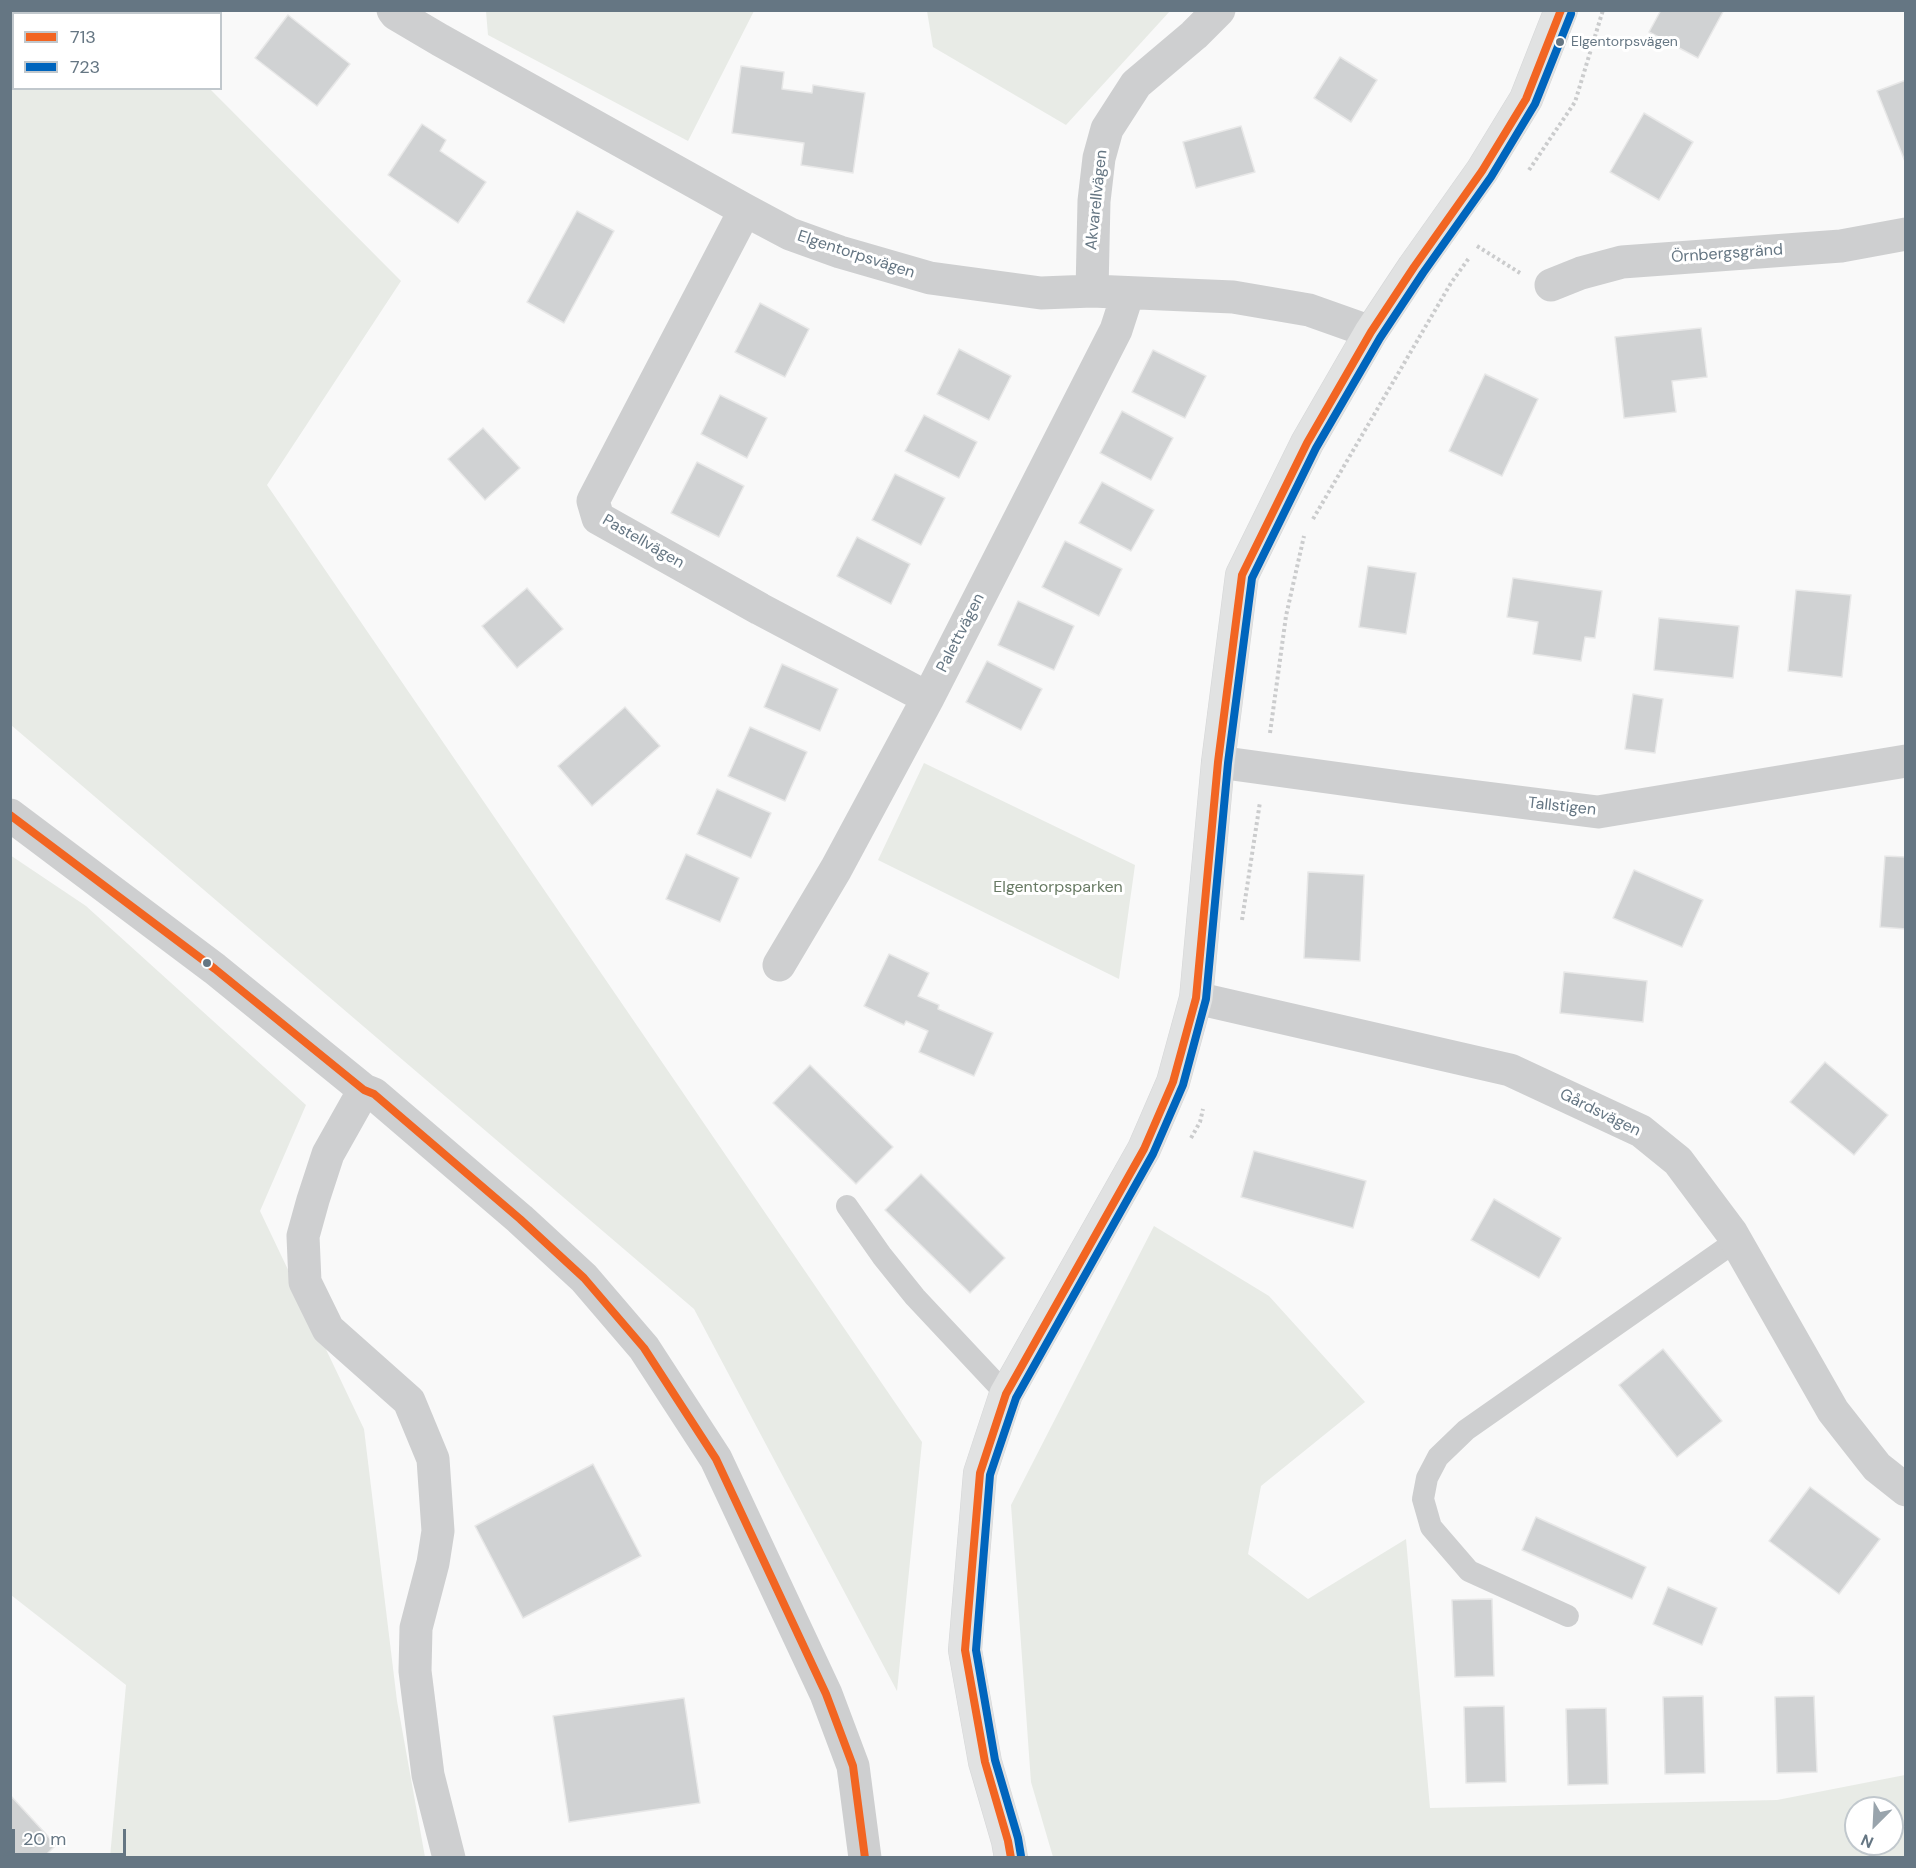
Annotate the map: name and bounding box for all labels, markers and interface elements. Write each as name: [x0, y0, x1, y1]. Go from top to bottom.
legend: [12, 12, 222, 90]
text: 713: [70, 25, 96, 49]
place label: Elgentorpsvägen: [1571, 34, 1678, 50]
marker: Elgentorpsvägen: [1554, 36, 1566, 48]
text: 723: [70, 55, 100, 79]
street label: Akvarellvägen: [1082, 149, 1112, 251]
street label: Elgentorpsvägen: [795, 227, 917, 283]
street label: Örnbergsgränd: [1670, 241, 1784, 267]
street label: Pastellvägen: [599, 511, 687, 573]
street label: Palettvägen: [933, 590, 989, 676]
street label: Tallstigen: [1527, 794, 1597, 820]
park label: Elgentorpsparken: [993, 878, 1123, 898]
unlabelled marker: [201, 957, 213, 969]
street label: Gårdsvägen: [1556, 1085, 1644, 1141]
north arrow: [1844, 1796, 1904, 1856]
scale bar: [15, 1817, 129, 1855]
text: 20 m: [23, 1827, 66, 1851]
text: N: [1858, 1829, 1877, 1853]

